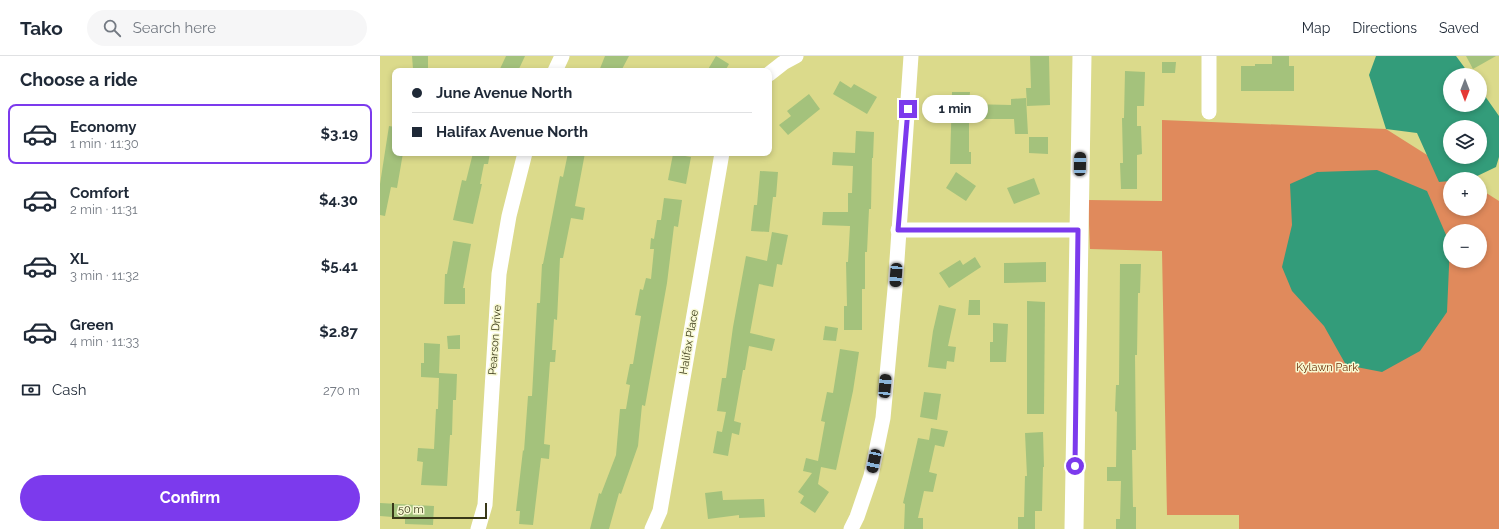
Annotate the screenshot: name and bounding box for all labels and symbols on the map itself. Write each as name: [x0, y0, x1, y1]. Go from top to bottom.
north arrow: [1443, 68, 1487, 112]
callout: 1 min: [922, 95, 988, 123]
route end: [899, 100, 917, 118]
car: [1074, 152, 1086, 176]
car: [889, 263, 903, 287]
street label: Pearson Drive: [486, 304, 504, 376]
street label: Halifax Place: [677, 308, 701, 375]
park label: Kylawn Park: [1296, 361, 1358, 374]
car: [878, 374, 892, 398]
car: [866, 448, 882, 474]
route start: [1066, 457, 1084, 475]
scale bar: [392, 501, 487, 520]

